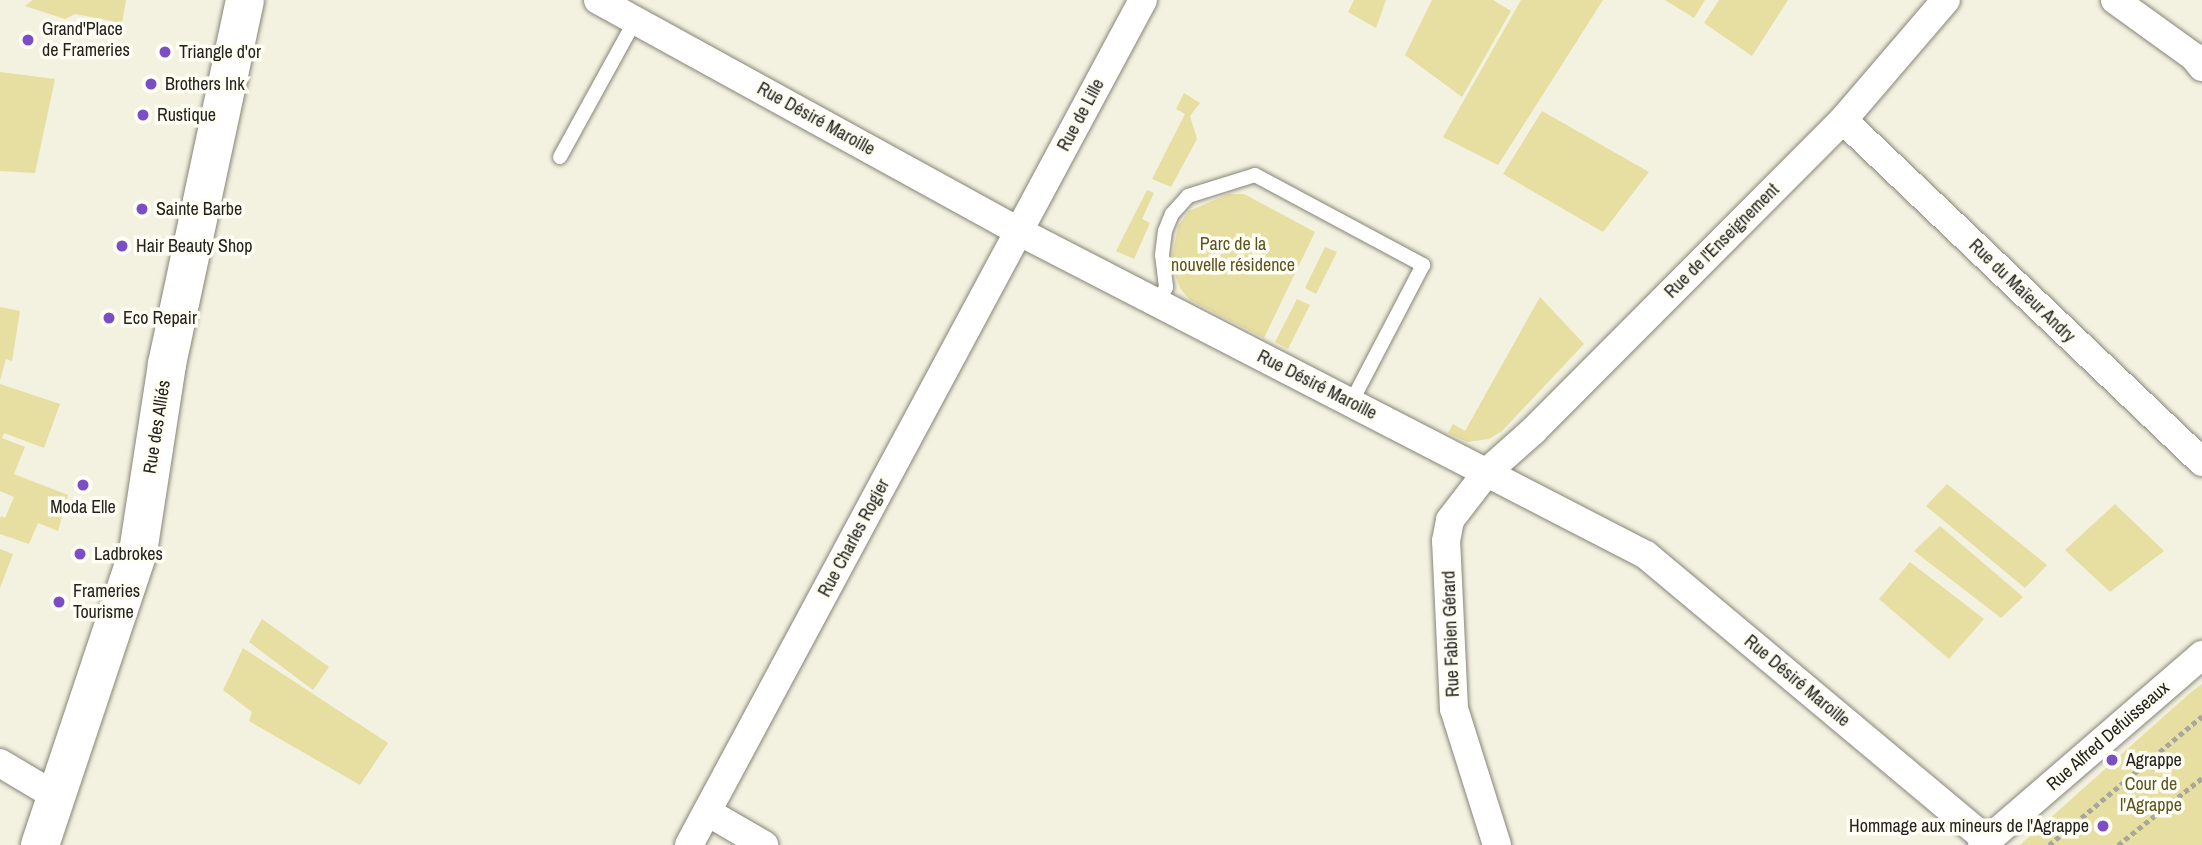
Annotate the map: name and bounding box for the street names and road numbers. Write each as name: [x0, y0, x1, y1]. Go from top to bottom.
street label: Rue de Lille: [1053, 75, 1109, 155]
street label: Rue Désiré Maroille: [753, 78, 879, 160]
street label: Rue de l'Enseignement: [1660, 179, 1784, 303]
street label: Rue du Maïeur Andry: [1964, 235, 2080, 347]
street label: Rue Désiré Maroille: [1254, 346, 1380, 424]
street label: Rue des Alliés: [139, 378, 175, 476]
street label: Rue Charles Rogier: [814, 475, 894, 601]
street label: Rue Fabien Gérard: [1438, 570, 1464, 698]
street label: Rue Désiré Maroille: [1740, 631, 1854, 731]
street label: Rue Alfred Defuisseaux: [2042, 677, 2174, 795]

